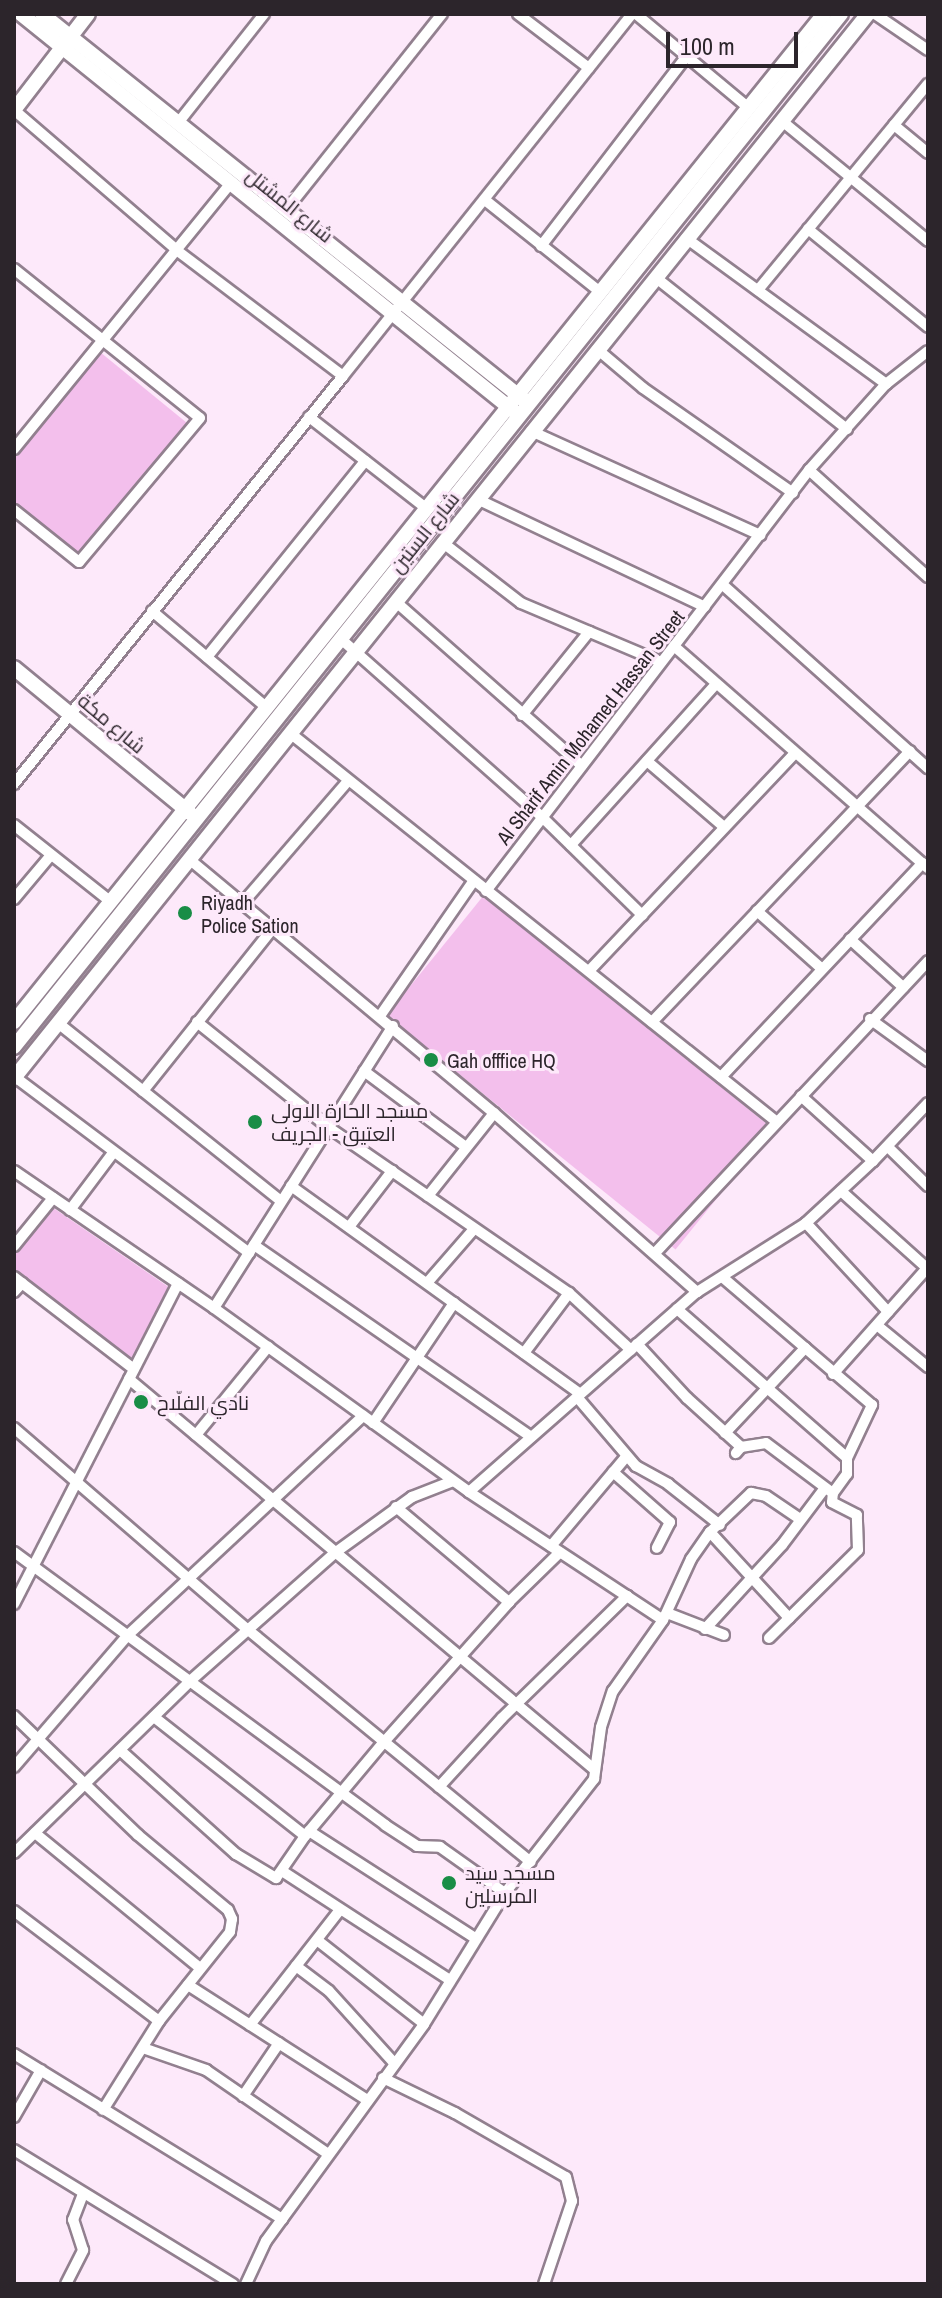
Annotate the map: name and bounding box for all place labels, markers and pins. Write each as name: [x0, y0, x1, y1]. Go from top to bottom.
place label: Riyadh Police Sation: [201, 890, 299, 937]
marker: Riyadh Police Sation: [176, 904, 194, 922]
place label: Gah offfice HQ: [447, 1048, 556, 1072]
marker: Gah offfice HQ: [422, 1051, 440, 1069]
place label: مسجد الحارة الاولى العتيق - الجريف: [271, 1098, 428, 1145]
marker: مسجد الحارة الاولى العتيق - الجريف: [246, 1113, 264, 1131]
place label: نادي الفلّاح: [157, 1390, 249, 1414]
marker: نادي الفلّاح: [132, 1393, 150, 1411]
place label: مسجد سيد المرسلين: [465, 1860, 555, 1907]
marker: مسجد سيد المرسلين: [440, 1874, 458, 1892]

